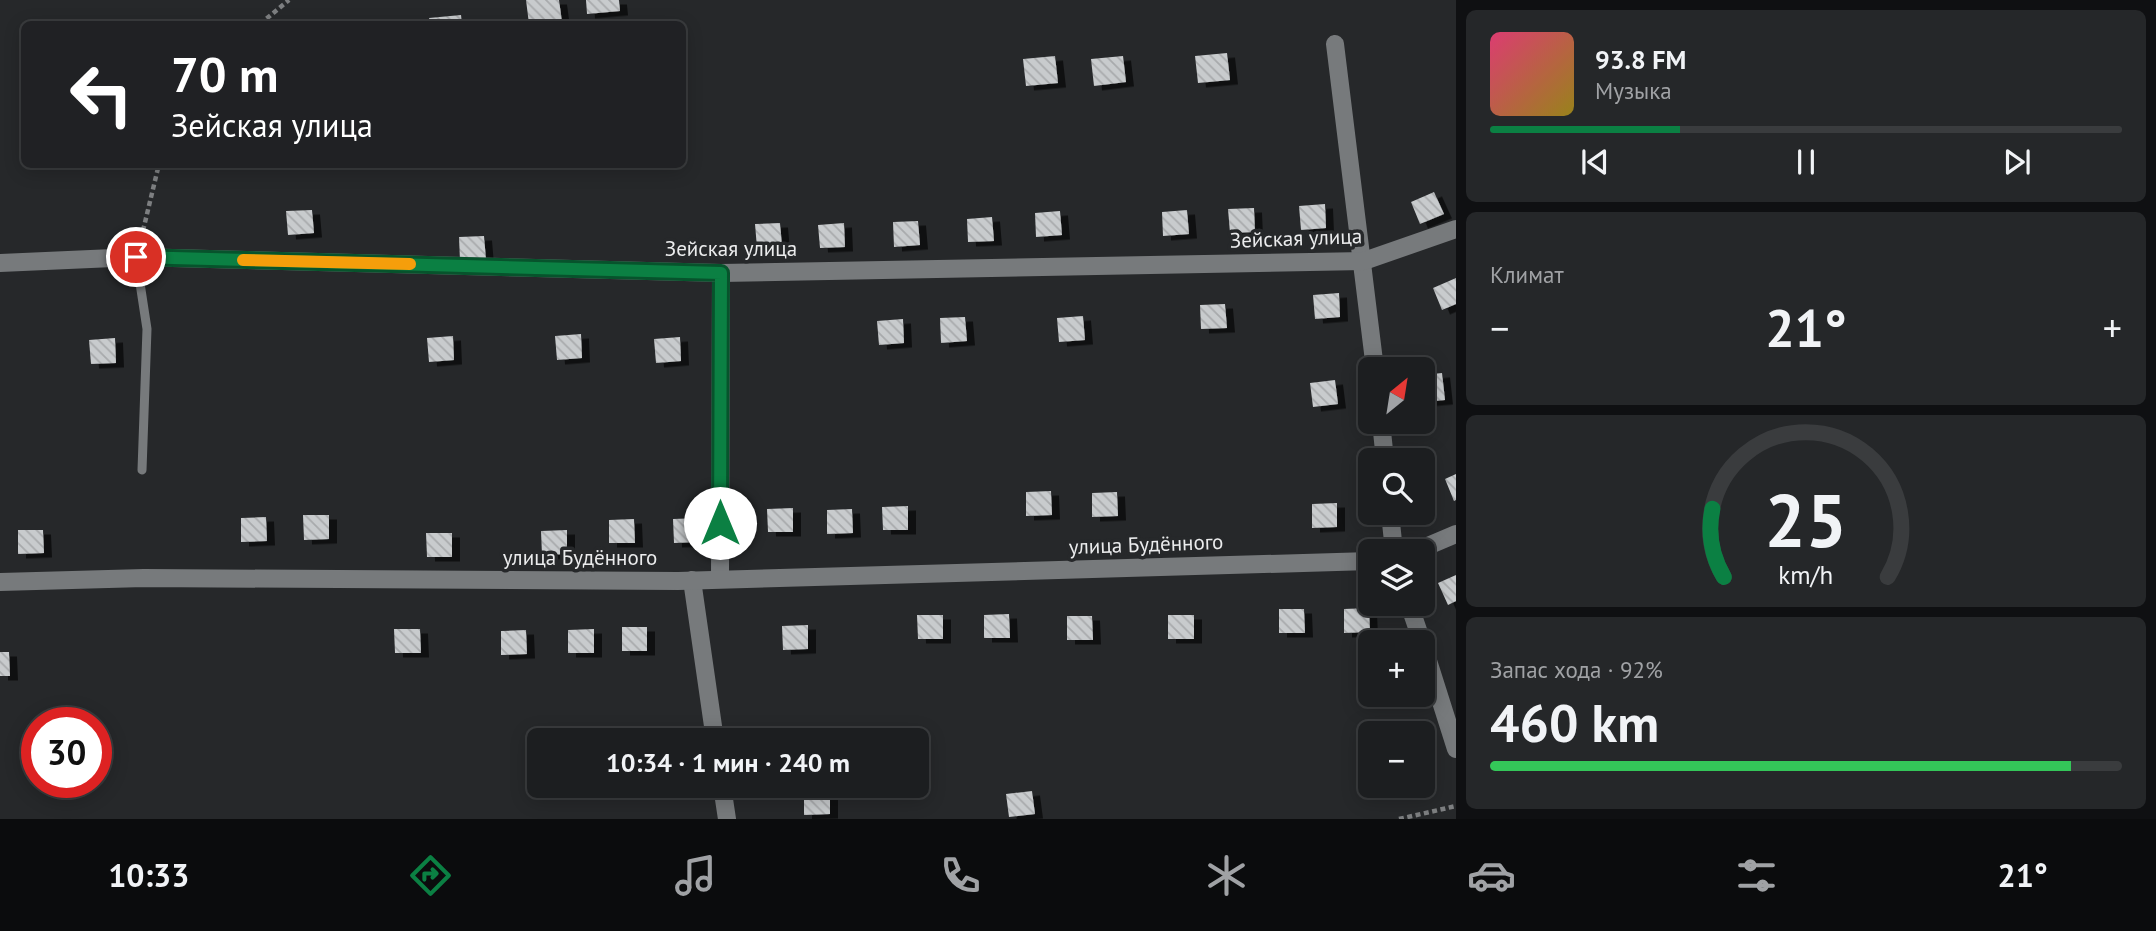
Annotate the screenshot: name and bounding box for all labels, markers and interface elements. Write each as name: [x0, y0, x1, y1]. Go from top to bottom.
text: 70 m: [171, 42, 278, 106]
text: 93.8 FM: [1595, 43, 1686, 76]
icon: left: [56, 49, 147, 140]
text: Музыка: [1595, 76, 1672, 105]
text: Зейская улица: [171, 104, 373, 146]
icon: previous: [1576, 143, 1614, 181]
icon: pause: [1787, 143, 1825, 181]
icon: next: [1998, 143, 2036, 181]
street label: Зейская улица: [1229, 222, 1363, 254]
pin: [106, 227, 166, 287]
street label: Зейская улица: [665, 235, 797, 262]
icon: arrive: [117, 238, 155, 276]
text: Климат: [1490, 260, 1564, 289]
text: 21°: [1765, 294, 1847, 361]
text: −: [1490, 303, 1509, 352]
text: +: [2103, 303, 2122, 352]
north arrow: [1358, 357, 1435, 434]
map controls: [1358, 357, 1435, 798]
button: search: [1358, 448, 1435, 525]
text: 25: [1765, 473, 1847, 567]
position arrow: [683, 486, 757, 560]
street label: улица Будённого: [1068, 528, 1224, 560]
button: layers: [1358, 539, 1435, 616]
street label: улица Будённого: [503, 544, 657, 571]
text: km/h: [1779, 558, 1833, 590]
button: +: [1358, 630, 1435, 707]
text: Запас хода · 92%: [1490, 655, 1663, 684]
text: 460 km: [1490, 689, 1659, 756]
speed limit sign: 30: [21, 707, 112, 798]
button: −: [1358, 721, 1435, 798]
text: 10:34 · 1 мин · 240 m: [606, 746, 850, 779]
icon: directions: [406, 851, 455, 900]
icon: music: [671, 851, 720, 900]
icon: phone: [936, 851, 985, 900]
icon: climate: [1202, 851, 1251, 900]
icon: car: [1467, 851, 1516, 900]
icon: filters: [1732, 851, 1781, 900]
text: 10:33: [108, 854, 189, 896]
text: 21°: [1998, 854, 2048, 896]

